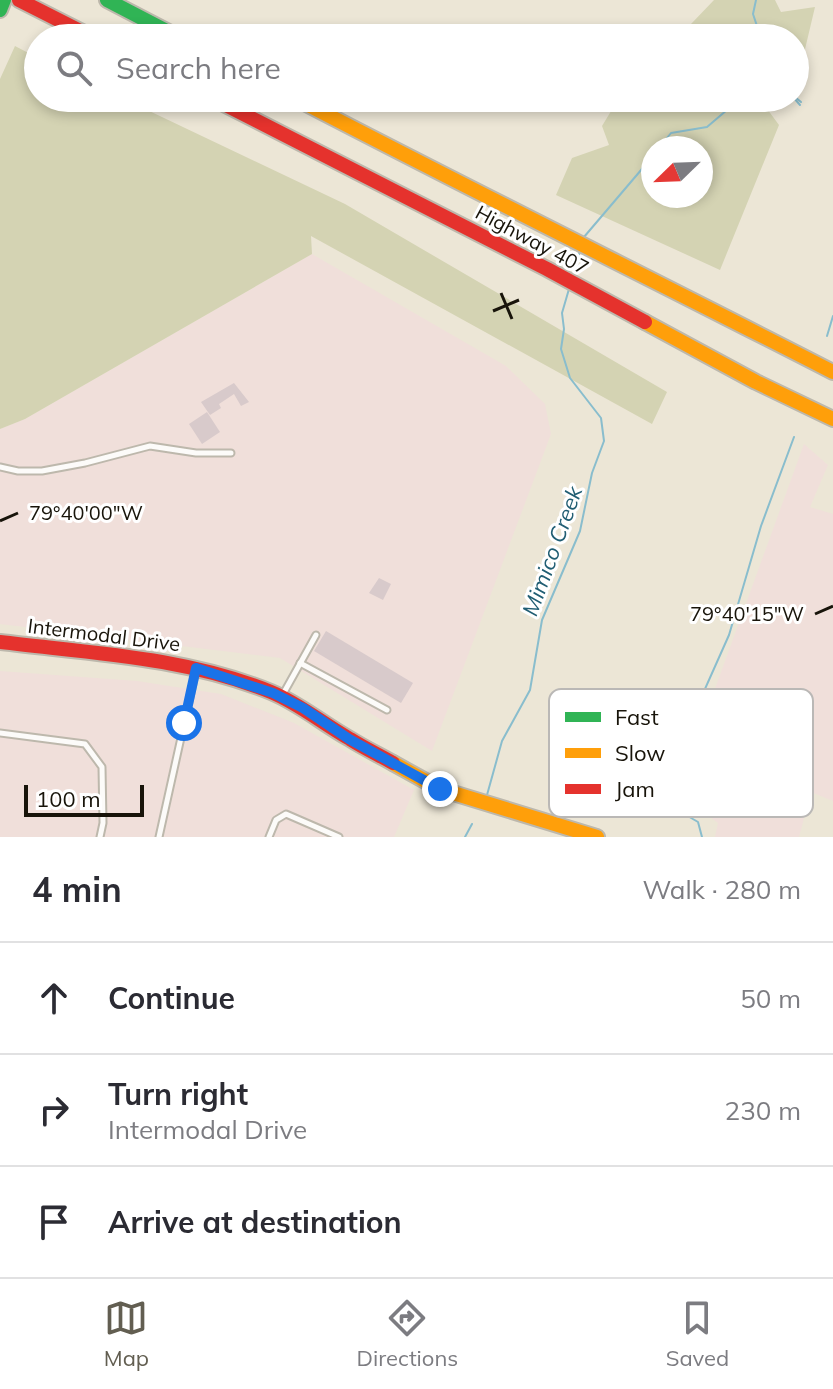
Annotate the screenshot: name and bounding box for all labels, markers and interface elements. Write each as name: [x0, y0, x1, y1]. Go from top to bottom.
search box: [24, 24, 809, 112]
icon: search: [52, 46, 96, 90]
text: Search here: [116, 49, 281, 87]
north arrow: [641, 136, 713, 208]
street label: Highway 407: [471, 199, 593, 280]
water label: Mimico Creek: [516, 482, 589, 620]
text: 79°40'00"W: [29, 500, 143, 525]
text: 79°40'15"W: [690, 601, 804, 626]
street label: Intermodal Drive: [26, 613, 182, 656]
legend: [549, 689, 813, 817]
text: Fast: [615, 703, 659, 731]
route start: [166, 705, 202, 741]
text: Slow: [615, 739, 665, 767]
route end: [422, 771, 458, 807]
text: Jam: [615, 775, 655, 803]
scale bar: [24, 781, 144, 817]
text: 100 m: [36, 785, 101, 813]
text: 4 min: [32, 868, 122, 911]
text: Walk · 280 m: [642, 873, 801, 906]
icon: ahead: [32, 976, 76, 1020]
text: Continue: [108, 979, 235, 1017]
text: 50 m: [740, 982, 801, 1015]
text: Turn right: [108, 1075, 248, 1113]
icon: right: [32, 1088, 76, 1132]
text: 230 m: [725, 1094, 801, 1127]
text: Intermodal Drive: [108, 1113, 307, 1146]
icon: arrive: [32, 1200, 76, 1244]
text: Arrive at destination: [108, 1203, 402, 1241]
tab: Map: [104, 1296, 149, 1372]
tab: Directions: [357, 1296, 458, 1372]
tab: Saved: [666, 1296, 729, 1372]

